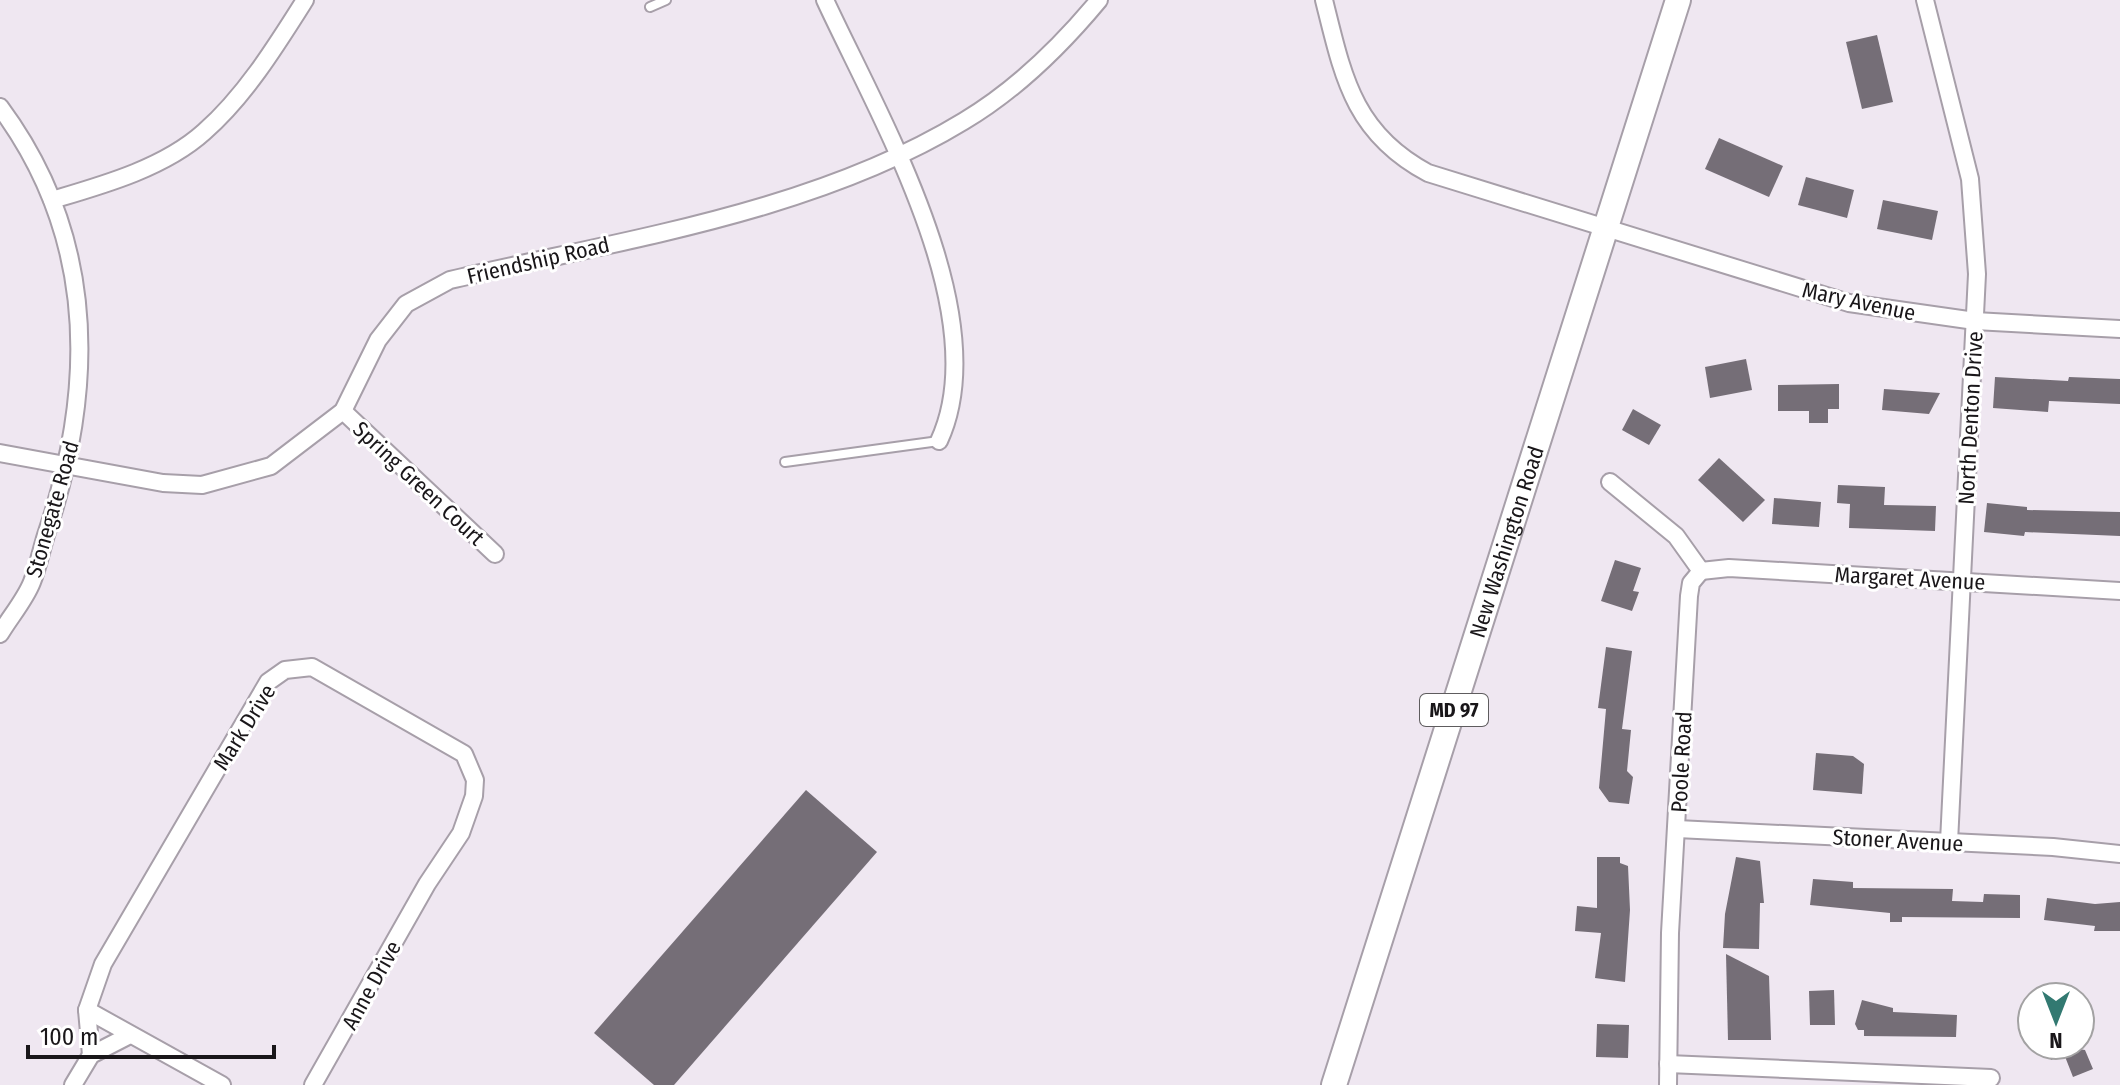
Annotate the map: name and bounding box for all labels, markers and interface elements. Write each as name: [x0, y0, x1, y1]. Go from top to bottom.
street label: Friendship Road: [464, 231, 612, 290]
street label: Mary Avenue: [1800, 276, 1918, 327]
street label: North Denton Drive: [1952, 331, 1989, 505]
street label: Spring Green Court: [347, 416, 491, 552]
street label: Stonegate Road: [20, 438, 85, 581]
street label: New Washington Road: [1464, 443, 1550, 641]
street label: Margaret Avenue: [1834, 561, 1986, 596]
street label: Mark Drive: [208, 679, 281, 775]
road number: MD 97: [1420, 694, 1488, 726]
street label: Poole Road: [1665, 711, 1698, 813]
street label: Stoner Avenue: [1832, 824, 1964, 857]
street label: Anne Drive: [336, 936, 407, 1034]
north arrow: [2016, 981, 2096, 1061]
scale bar: [28, 1009, 274, 1059]
text: 100 m: [40, 1023, 98, 1051]
text: N: [2049, 1027, 2063, 1054]

